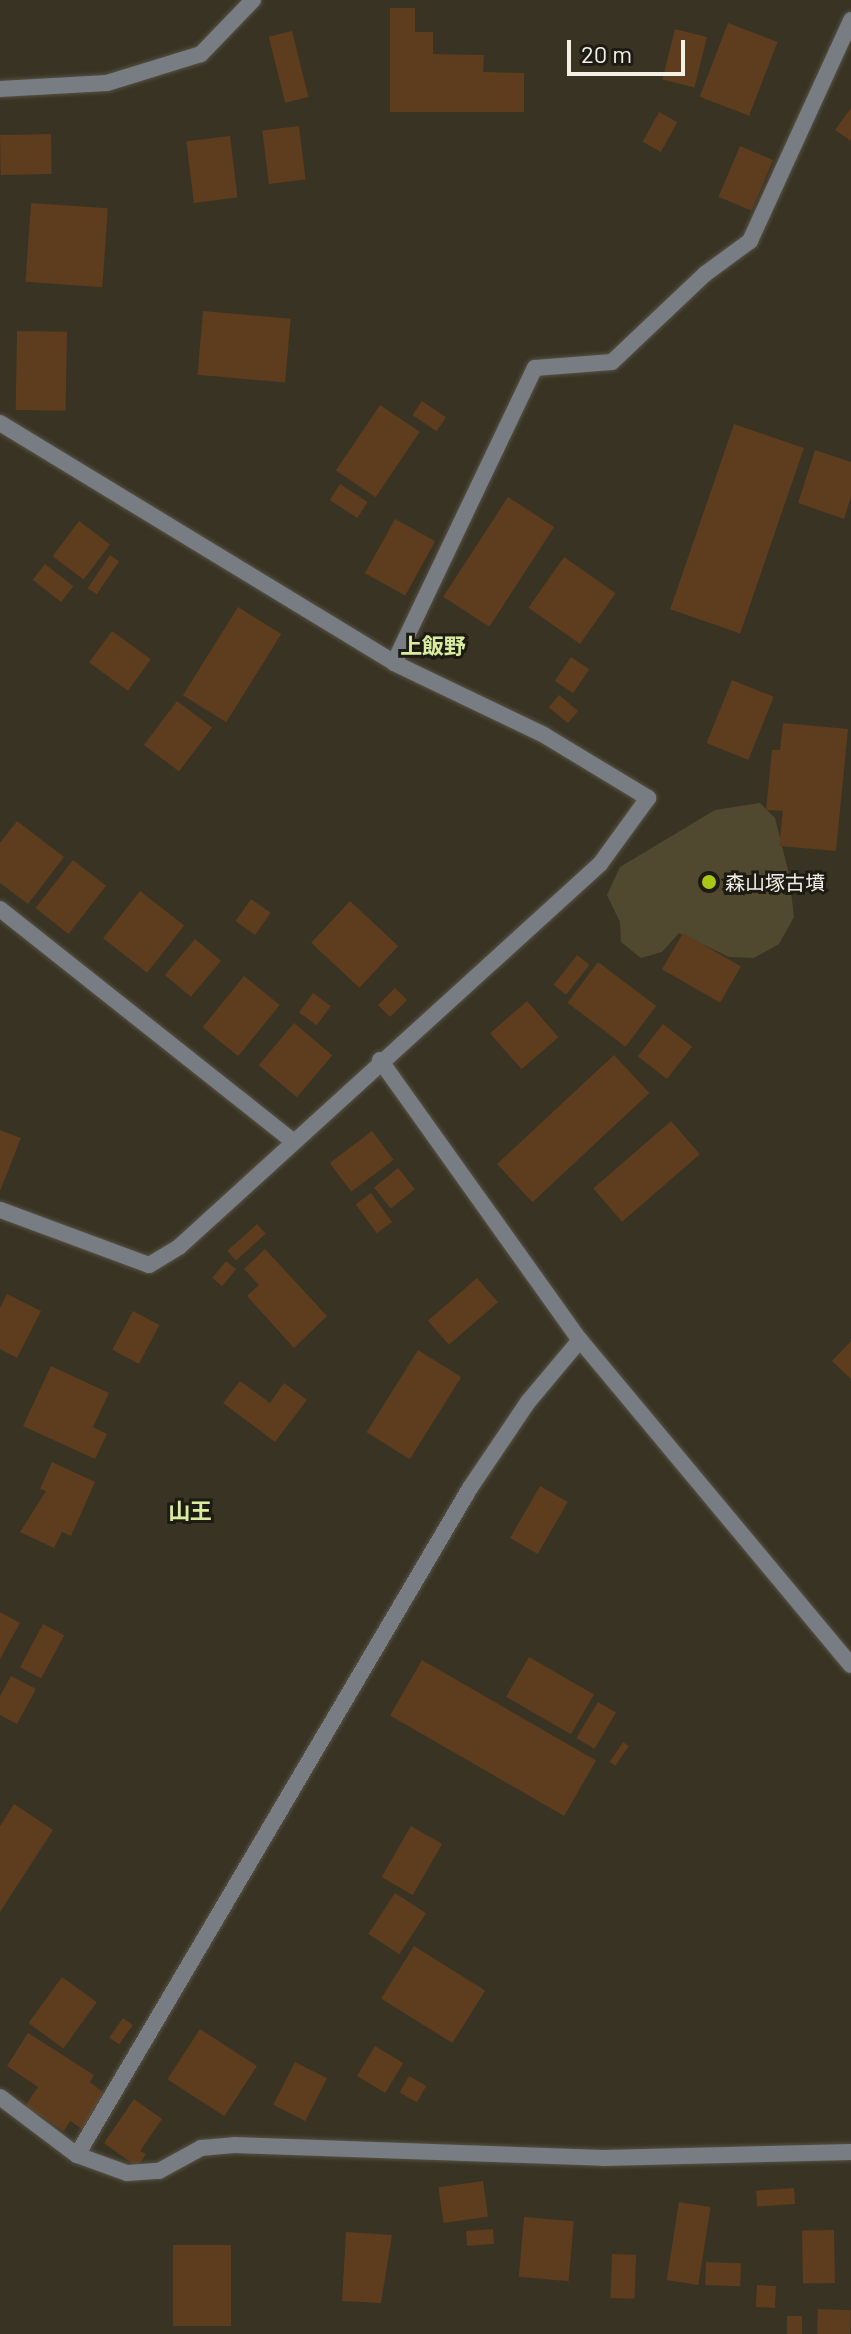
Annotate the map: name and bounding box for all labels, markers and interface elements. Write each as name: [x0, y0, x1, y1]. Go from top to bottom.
scale bar: [571, 24, 689, 74]
text: 20 m: [581, 39, 632, 68]
district label: 上飯野: [400, 633, 466, 659]
place label: 森山塚古墳: [725, 870, 825, 894]
marker: 森山塚古墳: [700, 873, 718, 891]
district label: 山王: [168, 1498, 212, 1524]

